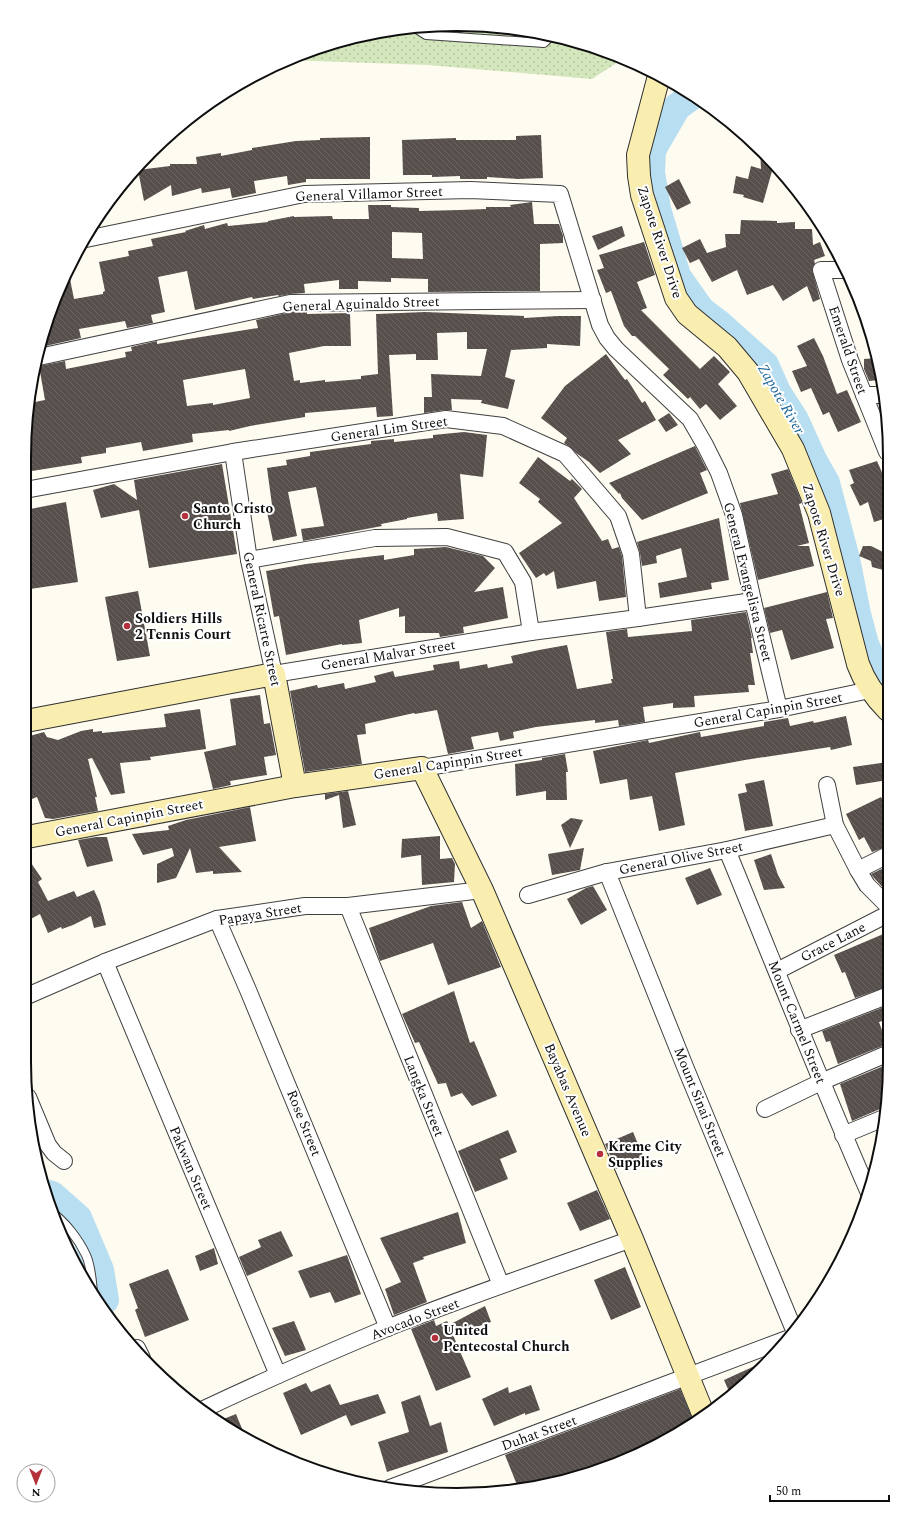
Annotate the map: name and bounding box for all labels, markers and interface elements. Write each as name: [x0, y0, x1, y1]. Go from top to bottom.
street label: General Villamor Street: [295, 181, 443, 207]
street label: Zapote River Drive: [632, 183, 688, 301]
street label: General Aguinaldo Street: [282, 291, 440, 317]
street label: Emerald Street: [823, 303, 873, 397]
water label: Zapote River: [751, 359, 811, 439]
street label: General Lim Street: [329, 410, 449, 448]
street label: Zapote River Drive: [797, 481, 851, 599]
place label: Santo Cristo Church: [193, 498, 273, 535]
street label: General Evangelista Street: [718, 500, 778, 664]
marker: Santo Cristo Church: [180, 511, 190, 521]
street label: General Ricarte Street: [237, 550, 287, 688]
place label: Soldiers Hills 2 Tennis Court: [135, 608, 232, 645]
marker: Soldiers Hills 2 Tennis Court: [122, 621, 132, 631]
street label: General Malvar Street: [319, 634, 457, 676]
street label: General Capinpin Street: [692, 687, 844, 733]
street label: General Capinpin Street: [372, 741, 524, 785]
street label: General Capinpin Street: [53, 793, 205, 843]
street label: General Olive Street: [617, 836, 745, 880]
street label: Papaya Street: [217, 897, 303, 931]
street label: Grace Lane: [797, 916, 870, 967]
street label: Mount Carmel Street: [763, 957, 831, 1087]
street label: Bayabas Avenue: [539, 1040, 597, 1140]
street label: Mount Sinai Street: [668, 1044, 732, 1160]
street label: Langka Street: [398, 1052, 450, 1140]
street label: Rose Street: [281, 1087, 327, 1159]
street label: Pakwan Street: [164, 1123, 218, 1213]
place label: Kreme City Supplies: [608, 1136, 683, 1173]
marker: Kreme City Supplies: [595, 1149, 605, 1159]
street label: Avocado Street: [368, 1292, 462, 1346]
place label: United Pentecostal Church: [443, 1320, 570, 1357]
marker: United Pentecostal Church: [430, 1333, 440, 1343]
street label: Duhat Street: [498, 1410, 580, 1456]
north arrow: [16, 1463, 56, 1503]
scale bar: [770, 1477, 889, 1503]
text: 50 m: [776, 1482, 801, 1501]
text: N: [31, 1484, 40, 1501]

